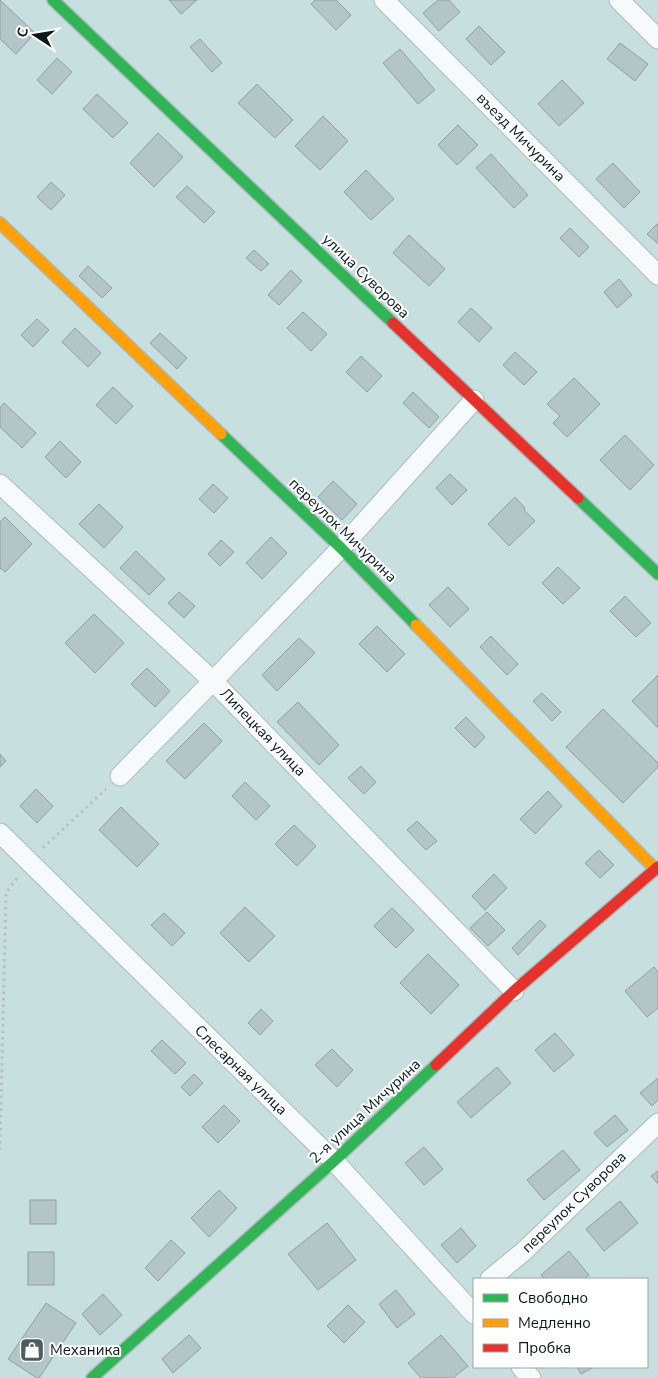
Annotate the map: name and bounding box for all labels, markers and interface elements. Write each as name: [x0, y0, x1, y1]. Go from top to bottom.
north arrow: [10, 10, 60, 60]
text: С: [12, 25, 33, 39]
street label: въезд Мичурина: [472, 88, 570, 186]
street label: улица Суворова: [318, 229, 414, 323]
street label: переулок Мичурина: [285, 473, 401, 587]
street label: Липецкая улица: [216, 684, 310, 780]
street label: Слесарная улица: [190, 1021, 292, 1119]
street label: 2-я улица Мичурина: [305, 1054, 425, 1168]
street label: переулок Суворова: [517, 1147, 631, 1257]
legend: [473, 1278, 648, 1368]
text: Свободно: [518, 1288, 588, 1308]
text: Медленно: [518, 1313, 591, 1333]
shop icon: Механика: [19, 1337, 45, 1363]
text: Пробка: [518, 1338, 571, 1358]
place label: Механика: [50, 1340, 120, 1360]

